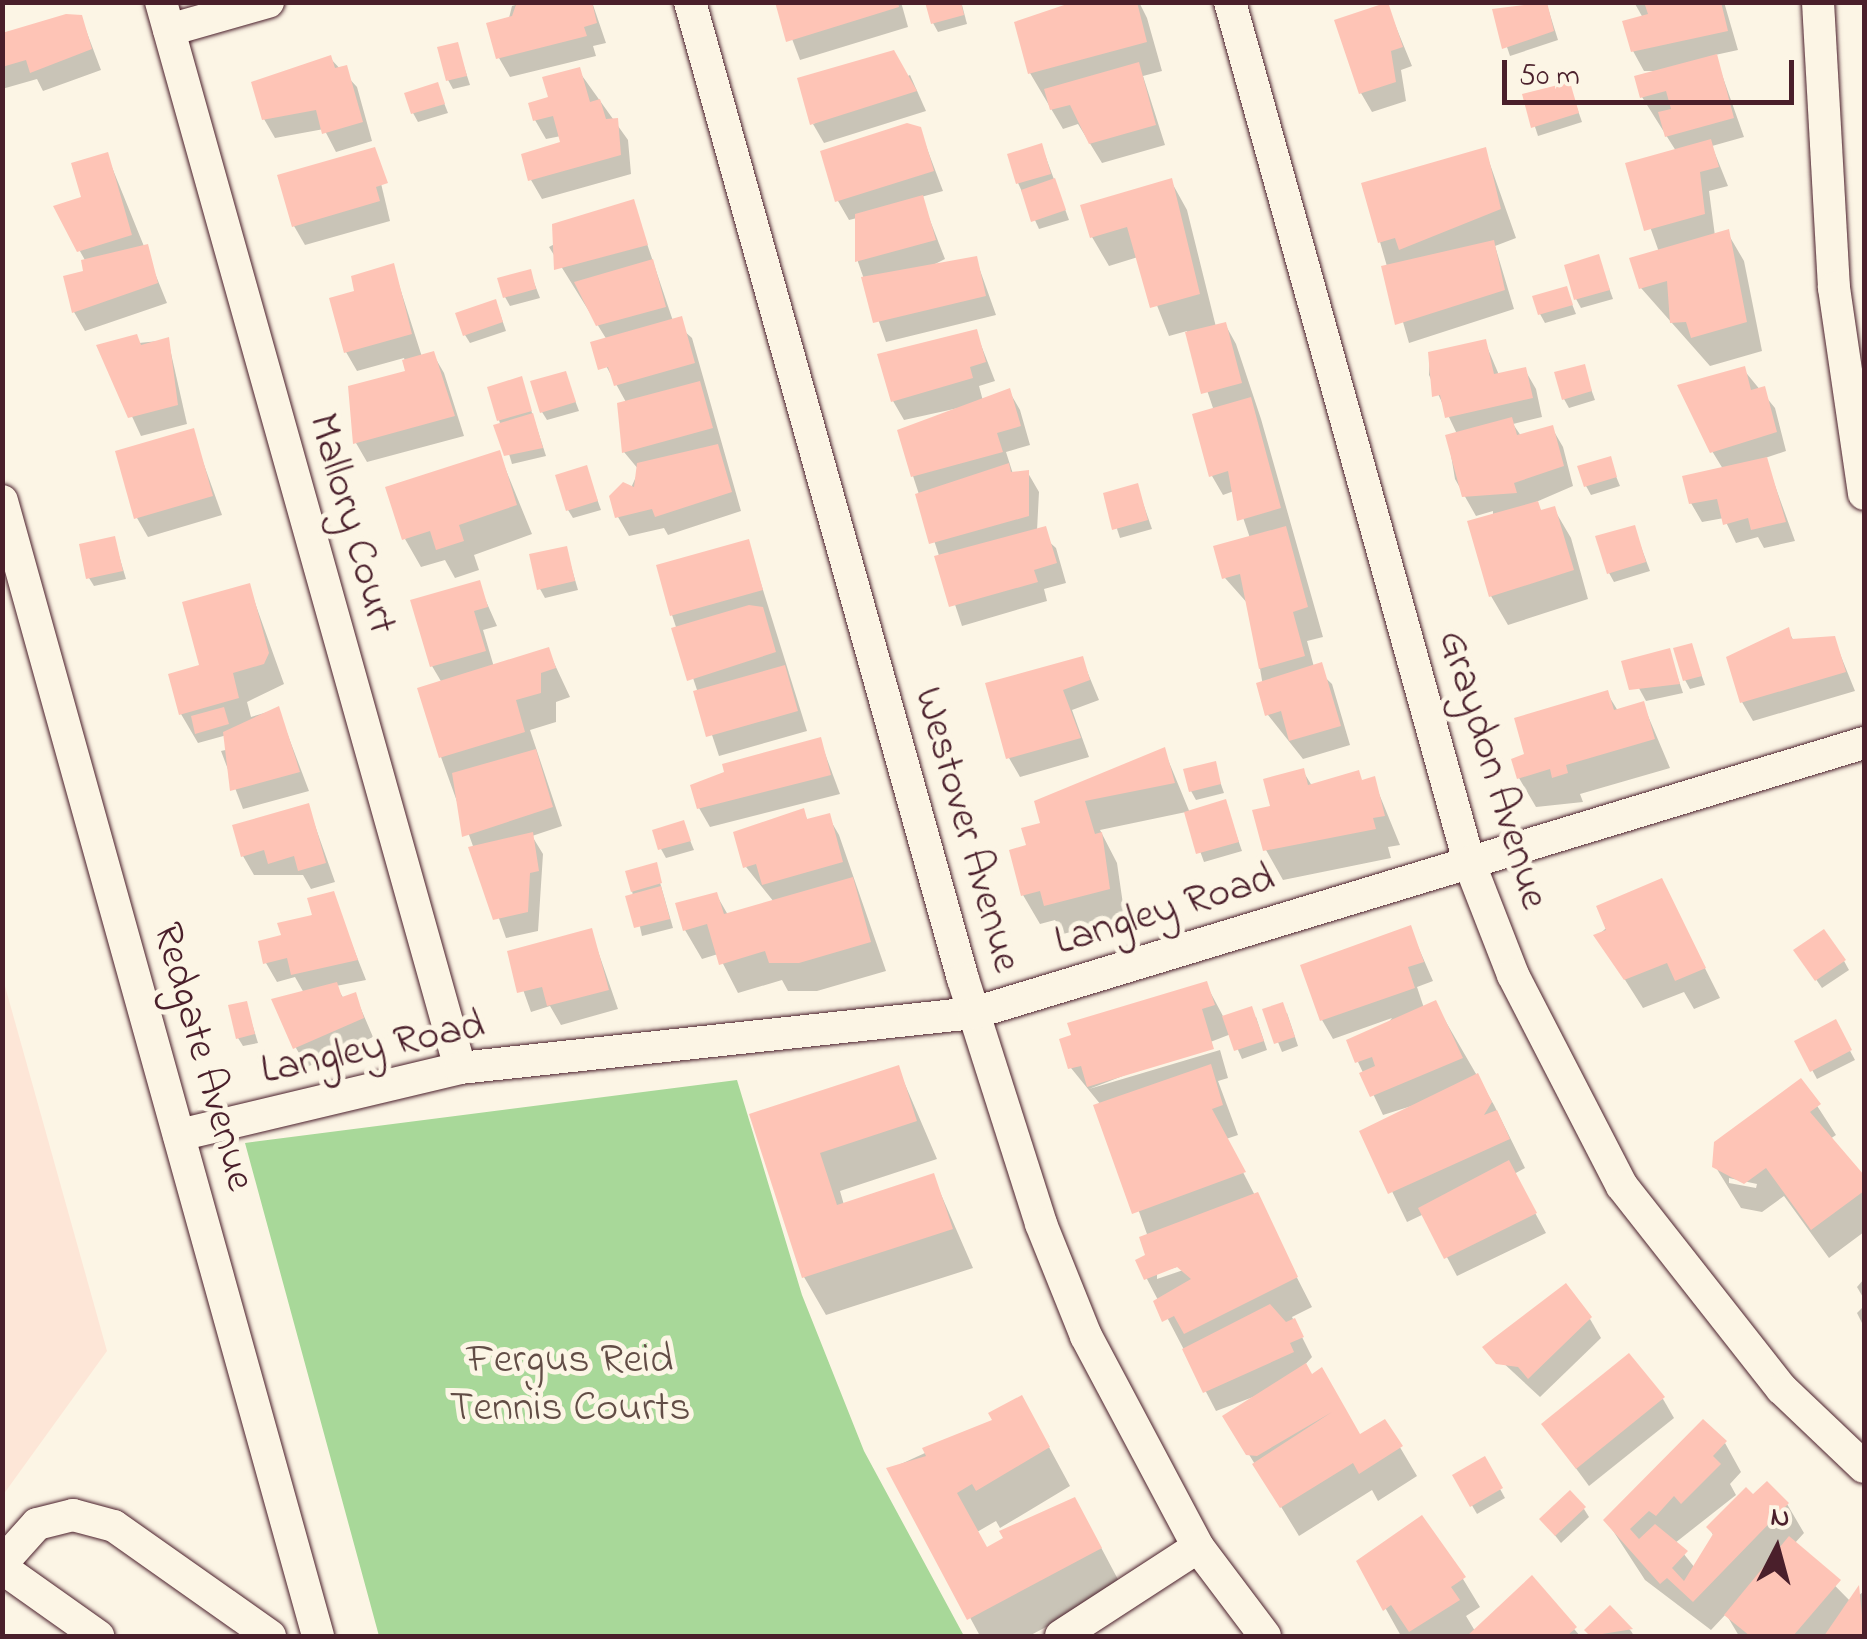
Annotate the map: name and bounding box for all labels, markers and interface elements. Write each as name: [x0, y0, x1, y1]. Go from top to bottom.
scale bar: [1507, 40, 1800, 102]
text: 50 m: [1519, 55, 1580, 99]
street label: Mallory Court: [296, 408, 406, 640]
street label: Graydon Avenue: [1426, 625, 1558, 915]
street label: Westover Avenue: [901, 682, 1031, 978]
street label: Langley Road: [1049, 854, 1281, 968]
street label: Redgate Avenue: [140, 917, 264, 1197]
street label: Langley Road: [257, 1001, 489, 1097]
park label: Fergus Reid Tennis Courts: [449, 1336, 691, 1434]
text: N: [1769, 1497, 1792, 1540]
north arrow: [1727, 1499, 1827, 1599]

